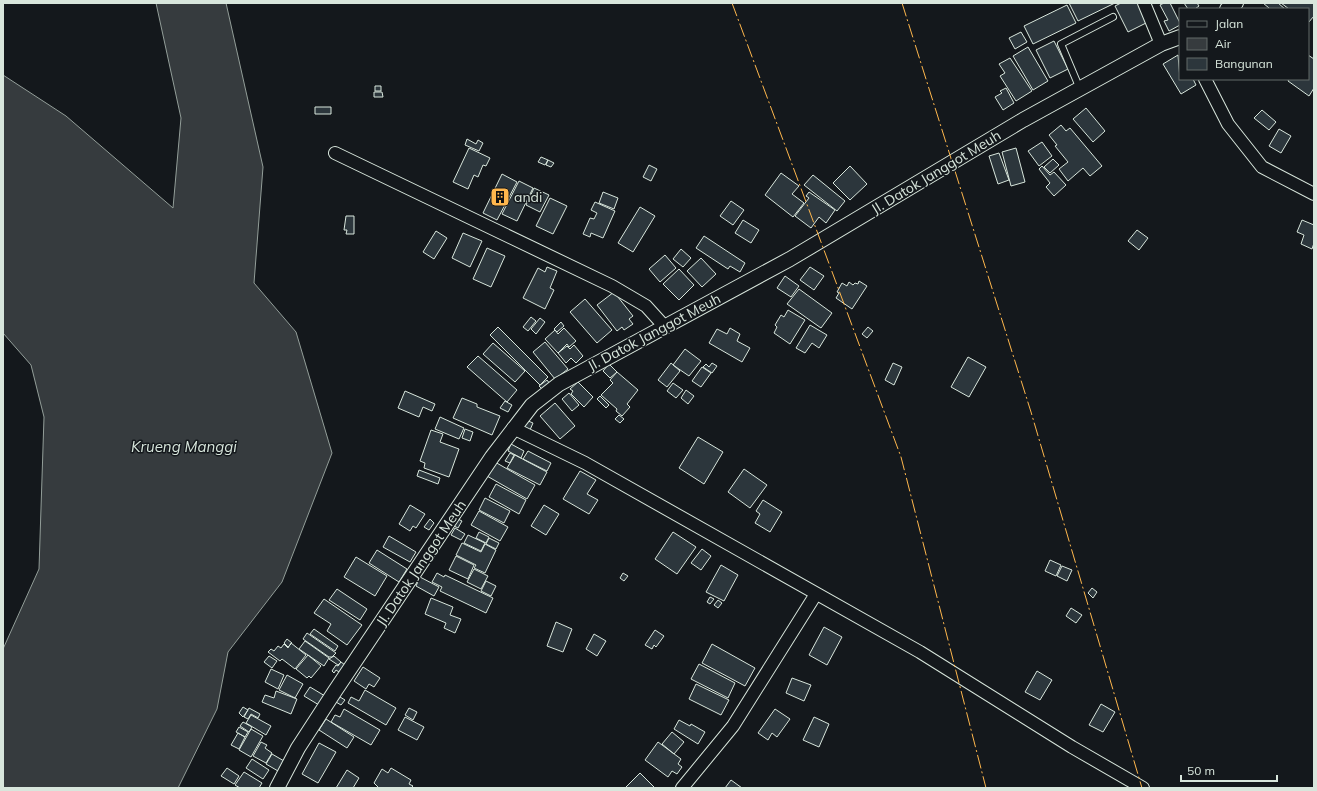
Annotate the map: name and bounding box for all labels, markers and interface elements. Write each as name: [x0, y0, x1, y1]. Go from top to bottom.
legend: [1179, 8, 1309, 80]
text: Jalan: [1215, 16, 1243, 31]
text: Air: [1215, 36, 1232, 51]
text: Bangunan: [1215, 56, 1273, 71]
street label: JI. Datok Janggot Meuh: [868, 126, 1004, 218]
building icon: andi: [489, 186, 511, 208]
place label: andi: [514, 188, 542, 206]
street label: JI. Datok Janggot Meuh: [584, 289, 724, 375]
water label: Krueng Manggi: [131, 437, 237, 456]
street label: JI. Datok Janggot Meuh: [372, 497, 470, 629]
scale bar: [1181, 757, 1277, 783]
text: 50 m: [1187, 763, 1215, 778]

